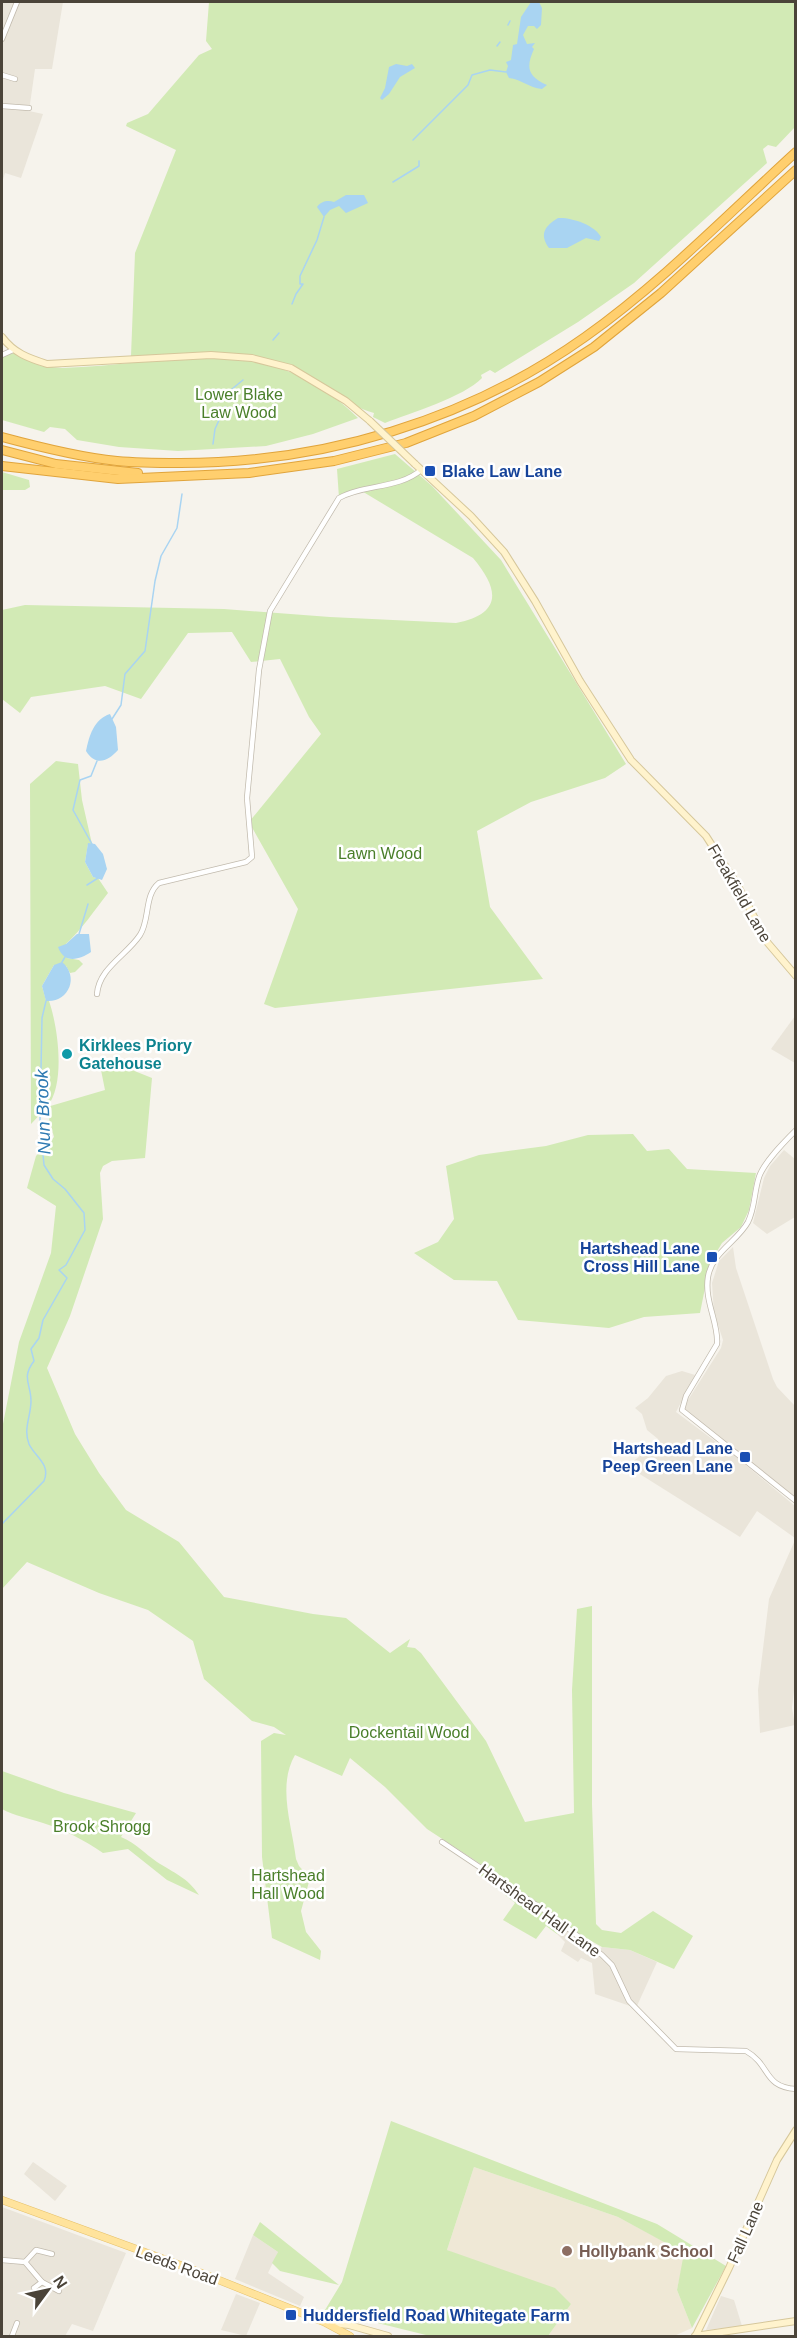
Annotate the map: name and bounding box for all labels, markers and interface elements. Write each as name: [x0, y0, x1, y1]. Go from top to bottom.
park label: Lower Blake Law Wood: [195, 386, 283, 421]
place label: Blake Law Lane: [442, 463, 562, 480]
marker: Blake Law Lane: [423, 464, 437, 478]
street label: Freakfield Lane: [705, 841, 775, 945]
park label: Lawn Wood: [338, 845, 422, 862]
place label: Kirklees Priory Gatehouse: [79, 1037, 192, 1072]
marker: Kirklees Priory Gatehouse: [60, 1047, 74, 1061]
water label: Nun Brook: [31, 1068, 54, 1155]
place label: Hartshead Lane Cross Hill Lane: [580, 1240, 700, 1275]
marker: Hartshead Lane Cross Hill Lane: [705, 1250, 719, 1264]
place label: Hartshead Lane Peep Green Lane: [602, 1440, 733, 1475]
marker: Hartshead Lane Peep Green Lane: [738, 1450, 752, 1464]
park label: Dockentail Wood: [349, 1724, 469, 1741]
park label: Brook Shrogg: [53, 1818, 151, 1835]
street label: Hartshead Hall Lane: [476, 1861, 604, 1960]
park label: Hartshead Hall Wood: [251, 1867, 325, 1902]
street label: Fall Lane: [724, 2199, 767, 2266]
street label: Leeds Road: [133, 2243, 220, 2288]
place label: Hollybank School: [579, 2243, 713, 2260]
marker: Hollybank School: [560, 2244, 574, 2258]
north arrow: [18, 2260, 78, 2320]
text: N: [50, 2273, 70, 2292]
place label: Huddersfield Road Whitegate Farm: [303, 2307, 570, 2324]
marker: Huddersfield Road Whitegate Farm: [284, 2308, 298, 2322]

